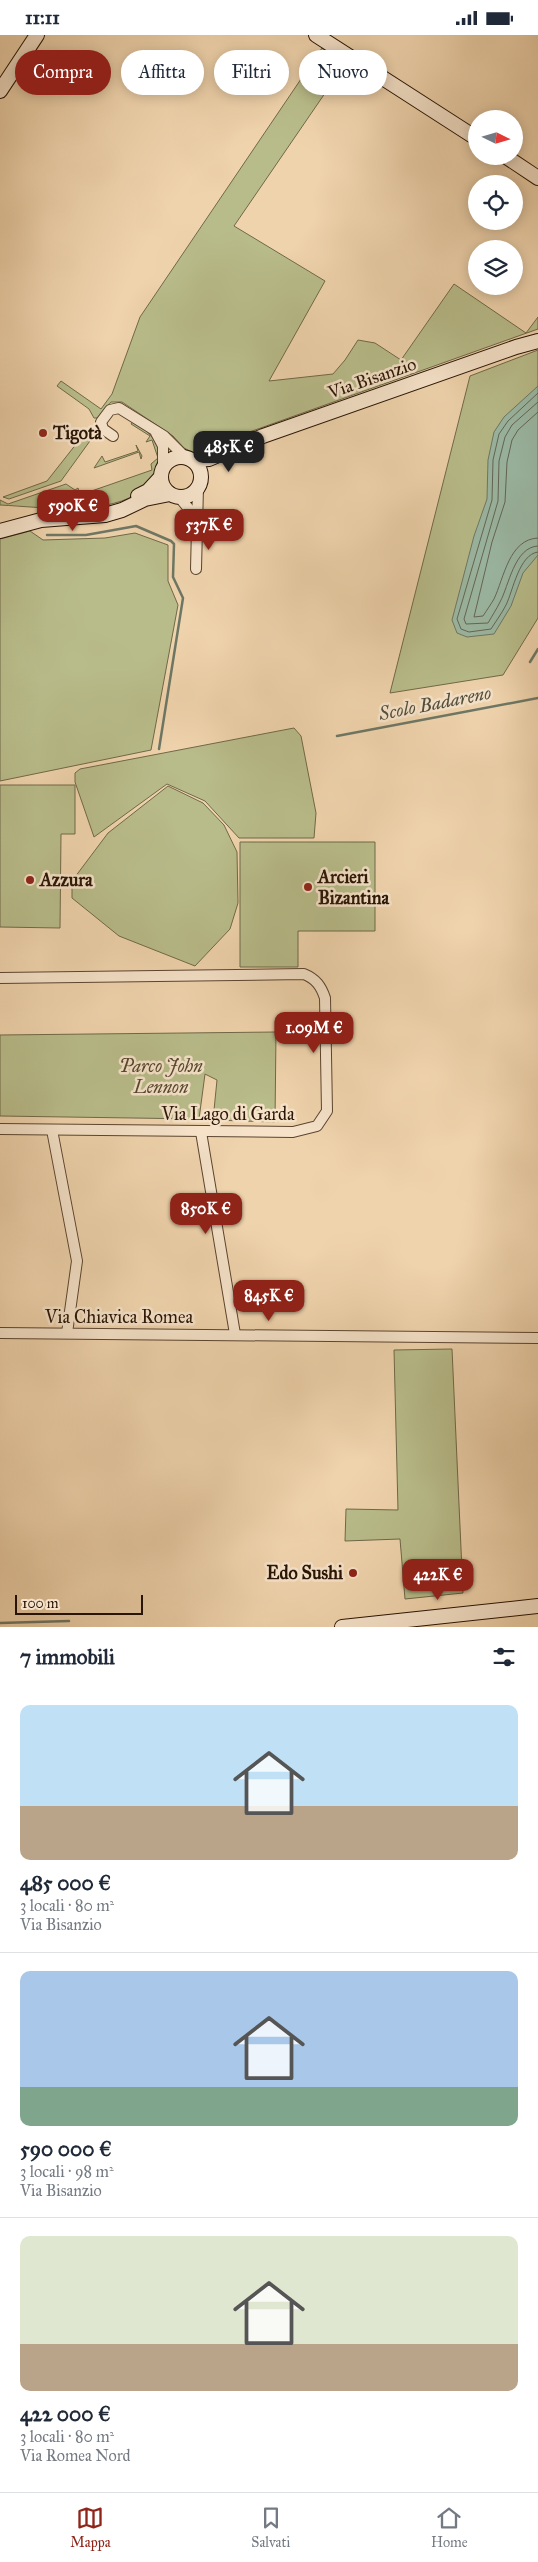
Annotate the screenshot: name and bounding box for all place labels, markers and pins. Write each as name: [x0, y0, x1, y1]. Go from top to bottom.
place label: Tigotà: [52, 422, 102, 445]
marker: Tigotà: [37, 427, 49, 439]
pin: 485K €: [188, 431, 270, 473]
pin: 590K €: [32, 489, 114, 532]
pin: 537K €: [168, 509, 250, 551]
place label: Arcieri Bizantina: [317, 866, 389, 909]
place label: Azzura: [39, 869, 93, 891]
marker: Azzura: [24, 874, 36, 886]
marker: Arcieri Bizantina: [302, 881, 314, 893]
pin: 1.09M €: [268, 1011, 360, 1054]
pin: 850K €: [165, 1193, 247, 1235]
pin: 845K €: [228, 1279, 310, 1322]
pin: 422K €: [397, 1559, 479, 1601]
place label: Edo Sushi: [267, 1562, 344, 1584]
marker: Edo Sushi: [347, 1567, 359, 1579]

